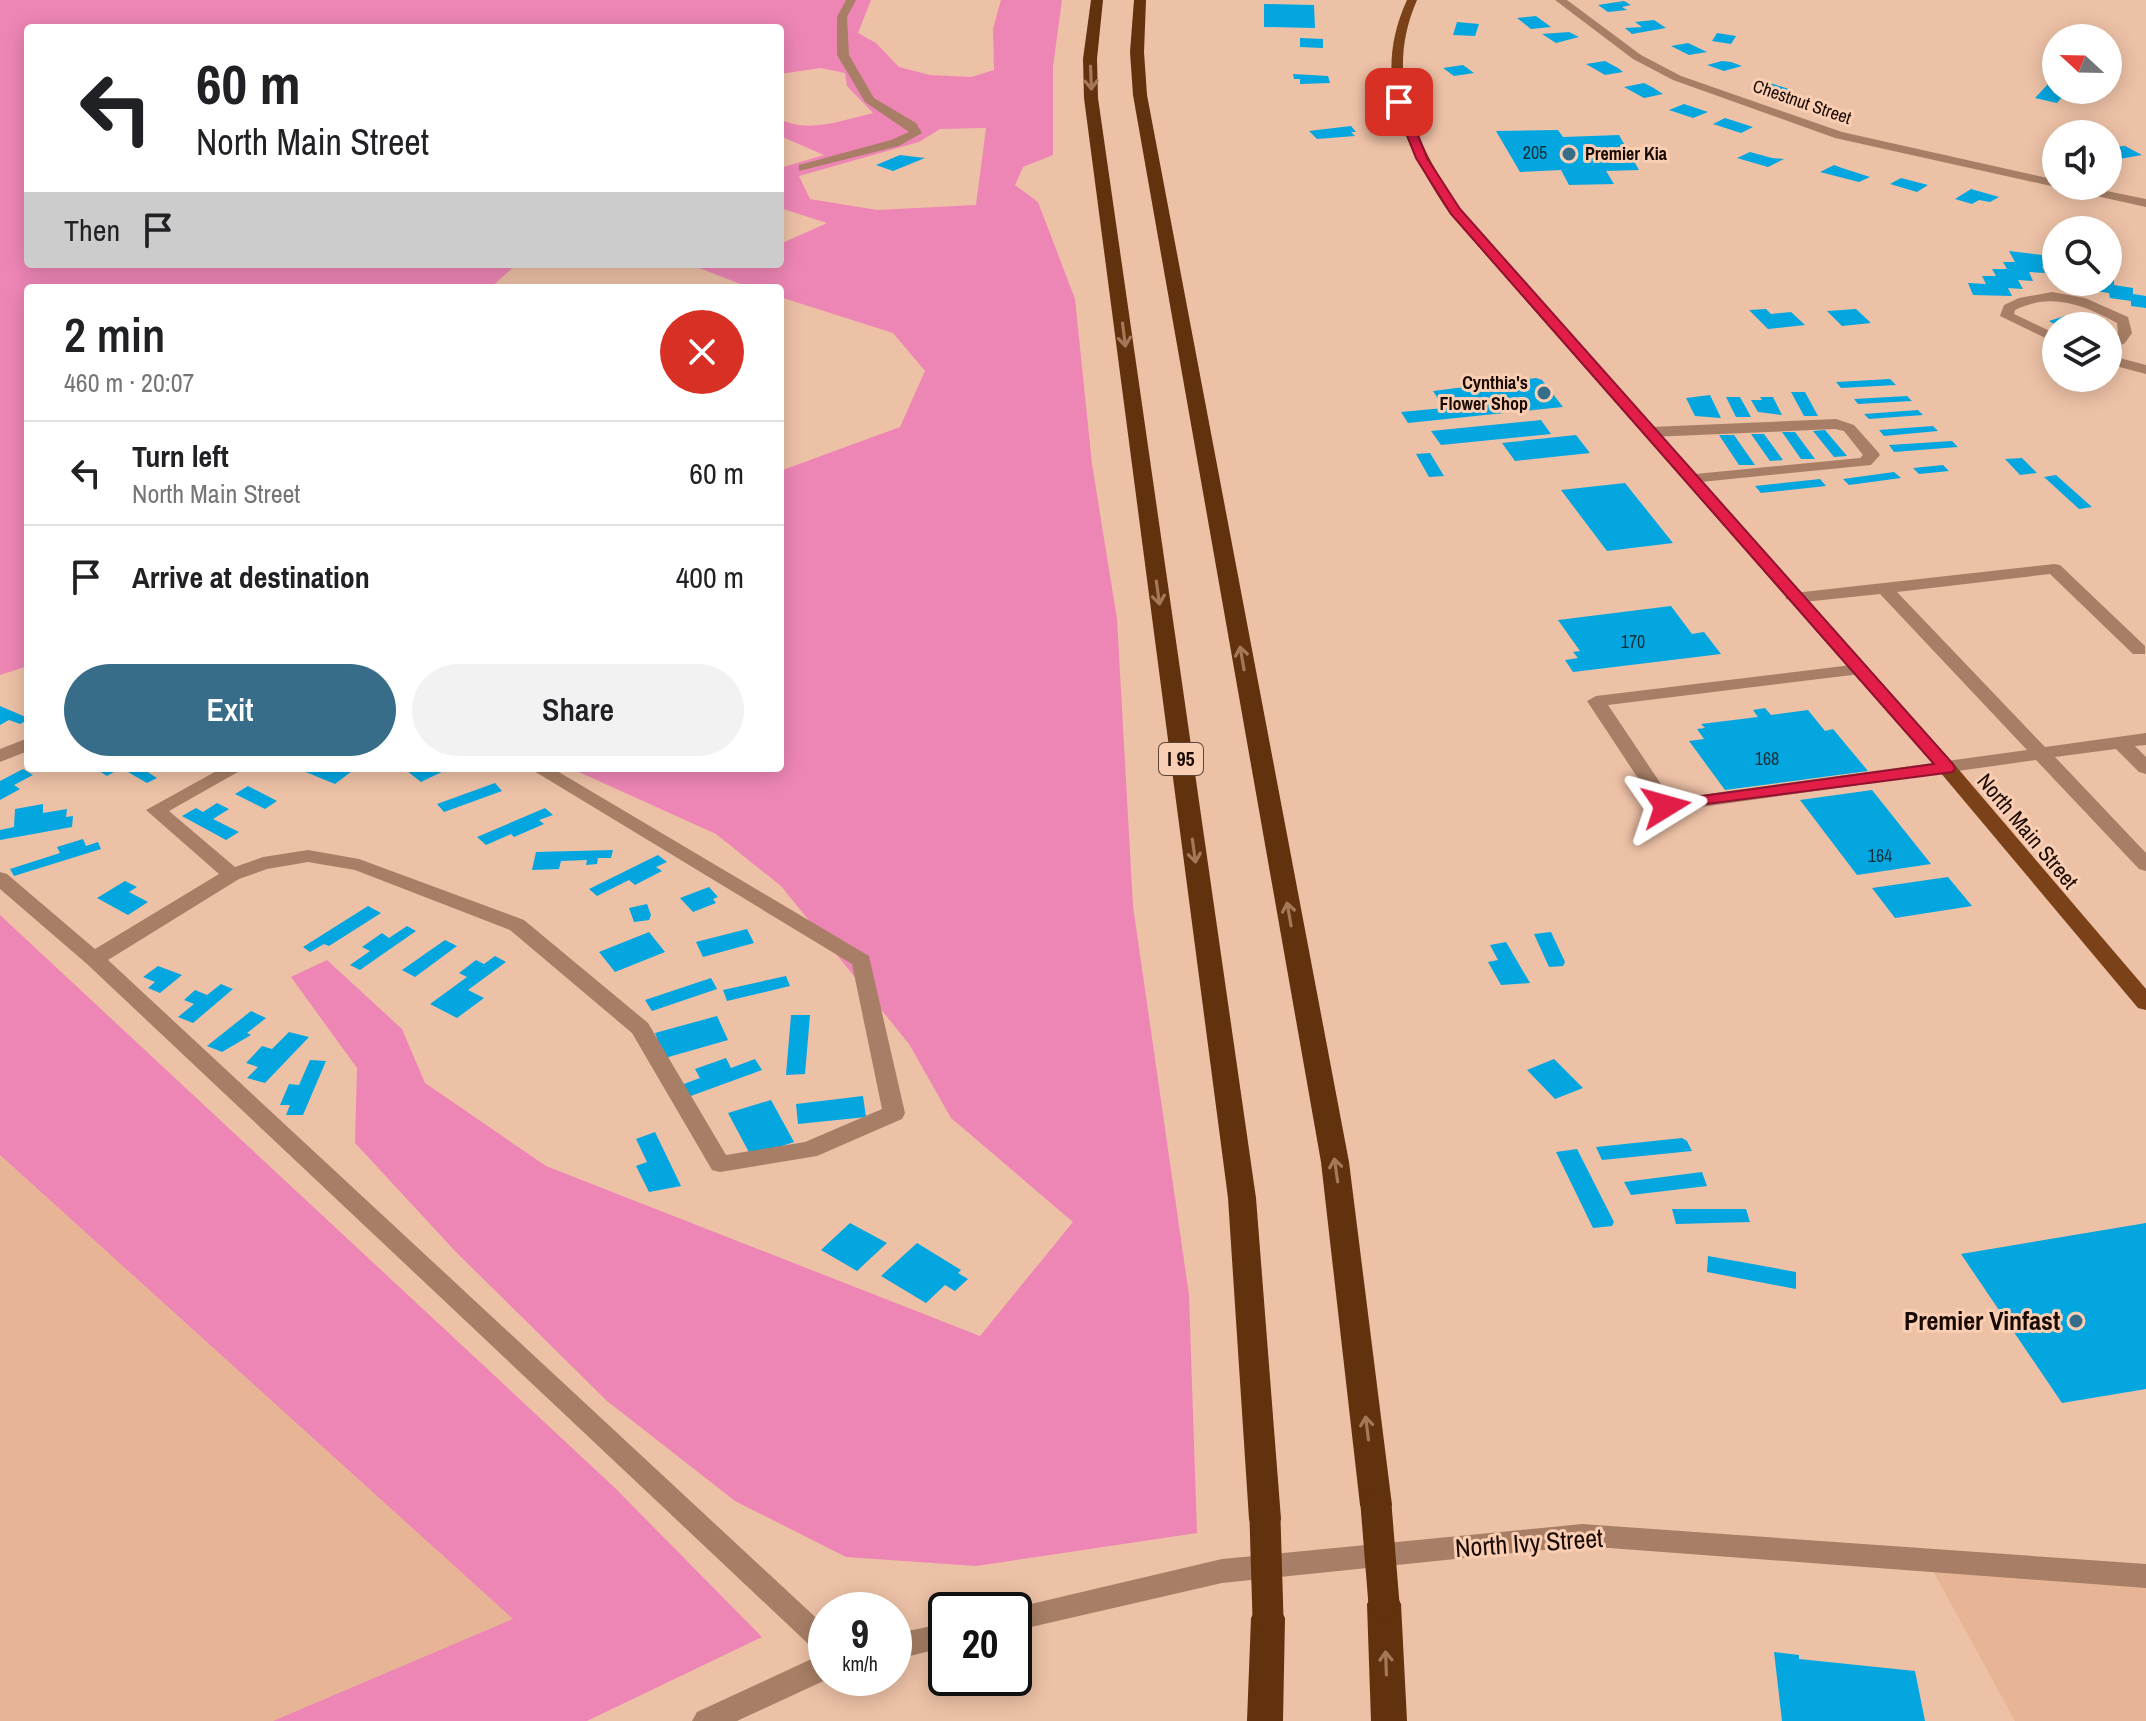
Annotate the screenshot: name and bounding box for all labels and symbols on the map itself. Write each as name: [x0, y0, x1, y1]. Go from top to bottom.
north arrow: [2042, 24, 2122, 104]
one-way arrow: [1083, 64, 1098, 91]
pin: [1365, 68, 1433, 136]
street label: Chestnut Street: [1750, 73, 1855, 130]
house number: 205: [1523, 140, 1547, 165]
place label: Premier Kia: [1585, 141, 1668, 166]
marker: Premier Kia: [1560, 145, 1578, 163]
one-way arrow: [1117, 322, 1132, 347]
place label: Cynthia's Flower Shop: [1439, 370, 1528, 416]
marker: Cynthia's Flower Shop: [1535, 384, 1553, 402]
one-way arrow: [1151, 580, 1166, 605]
house number: 170: [1621, 629, 1645, 654]
one-way arrow: [1233, 646, 1248, 671]
road number: I 95: [1159, 743, 1203, 775]
house number: 168: [1755, 746, 1779, 771]
position arrow: [1624, 764, 1708, 848]
street label: North Main Street: [1971, 767, 2085, 895]
one-way arrow: [1187, 837, 1202, 863]
house number: 164: [1868, 843, 1892, 868]
one-way arrow: [1281, 902, 1296, 927]
one-way arrow: [1328, 1157, 1343, 1184]
place label: Premier Vinfast: [1904, 1303, 2060, 1338]
marker: Premier Vinfast: [2067, 1312, 2085, 1330]
one-way arrow: [1359, 1415, 1374, 1442]
street label: North Ivy Street: [1454, 1520, 1604, 1565]
speed limit sign: 20: [928, 1592, 1032, 1696]
one-way arrow: [1379, 1650, 1394, 1677]

